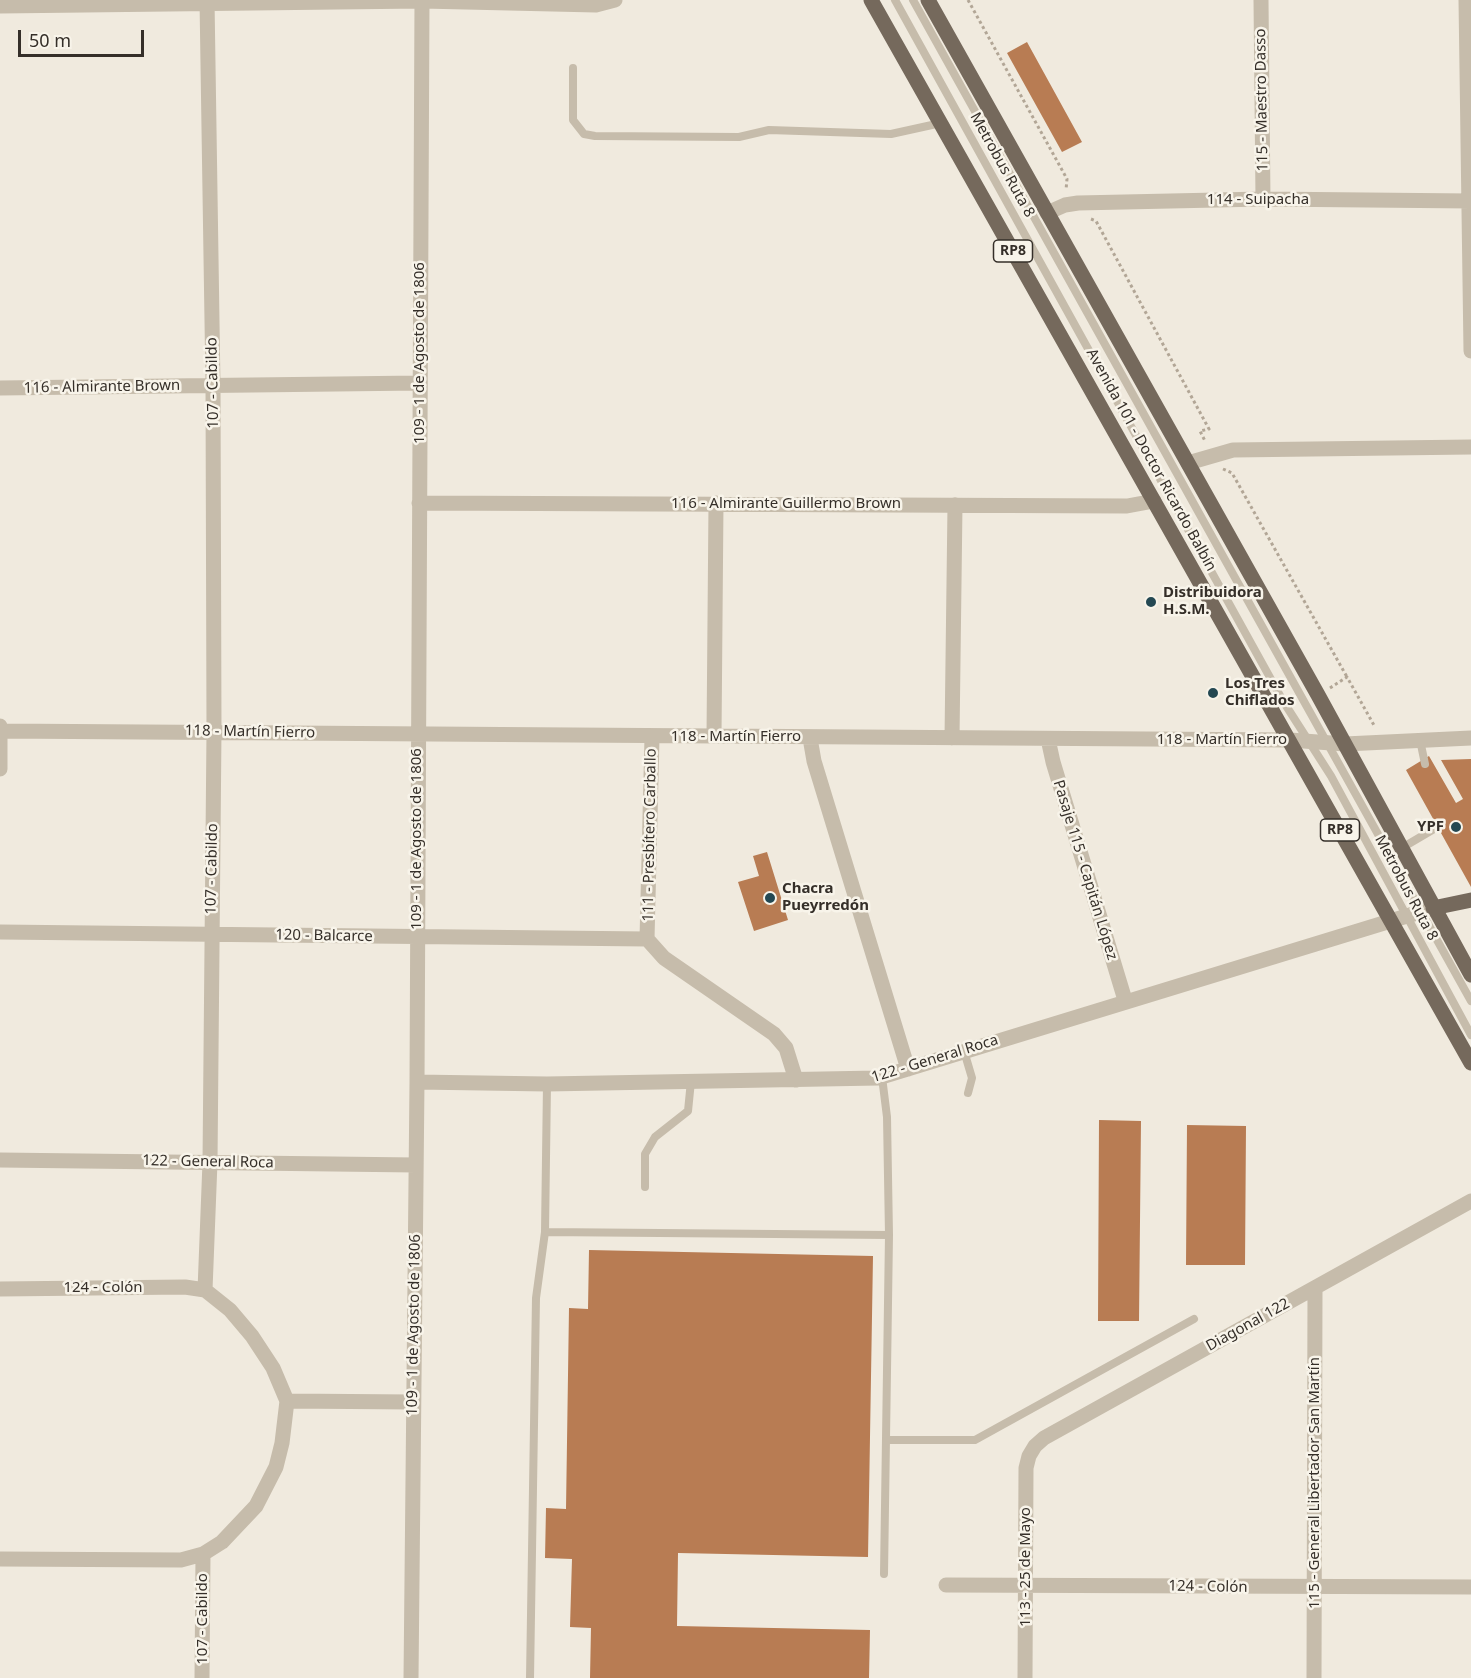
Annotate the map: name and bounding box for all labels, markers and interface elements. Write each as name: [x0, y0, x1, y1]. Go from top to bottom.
scale bar: [21, 18, 147, 56]
text: 50 m: [29, 28, 71, 52]
street label: 115 - Maestro Dasso: [1252, 28, 1272, 172]
street label: Metrobus Ruta 8: [966, 109, 1038, 221]
street label: 114 - Suipacha: [1207, 191, 1309, 209]
road number: RP8: [994, 240, 1032, 262]
street label: 109 - 1 de Agosto de 1806: [411, 262, 429, 444]
street label: 107 - Cabildo: [203, 337, 223, 429]
street label: Avenida 101 - Doctor Ricardo Balbín: [1082, 346, 1220, 574]
street label: 116 - Almirante Brown: [24, 377, 180, 397]
street label: 116 - Almirante Guillermo Brown: [671, 495, 901, 513]
place label: Distribuidora H.S.M.: [1163, 584, 1262, 619]
marker: Distribuidora H.S.M.: [1144, 595, 1158, 609]
place label: Los Tres Chiflados: [1225, 675, 1295, 710]
marker: Los Tres Chiflados: [1206, 686, 1220, 700]
street label: 118 - Martín Fierro: [185, 722, 315, 742]
street label: 118 - Martín Fierro: [671, 728, 801, 746]
street label: 118 - Martín Fierro: [1157, 731, 1287, 749]
street label: 109 - 1 de Agosto de 1806: [408, 748, 426, 930]
street label: 111 - Presbítero Carballo: [639, 748, 661, 922]
street label: Pasaje 115 - Capitán López: [1049, 778, 1121, 962]
place label: YPF: [1417, 818, 1444, 836]
road number: RP8: [1320, 819, 1360, 841]
marker: YPF: [1449, 820, 1463, 834]
street label: 107 - Cabildo: [202, 823, 222, 915]
street label: Metrobus Ruta 8: [1371, 832, 1441, 944]
place label: Chacra Pueyrredón: [782, 880, 869, 915]
marker: Chacra Pueyrredón: [763, 891, 777, 905]
street label: 120 - Balcarce: [275, 926, 373, 946]
street label: 122 - General Roca: [869, 1031, 1001, 1087]
street label: 122 - General Roca: [142, 1152, 274, 1172]
street label: 109 - 1 de Agosto de 1806: [403, 1234, 425, 1416]
street label: 124 - Colón: [63, 1279, 143, 1297]
street label: Diagonal 122: [1203, 1295, 1293, 1355]
street label: 115 - General Libertador San Martín: [1306, 1357, 1324, 1609]
street label: 113 - 25 de Mayo: [1017, 1507, 1035, 1627]
street label: 107 - Cabildo: [194, 1573, 212, 1665]
street label: 124 - Colón: [1168, 1577, 1248, 1597]

